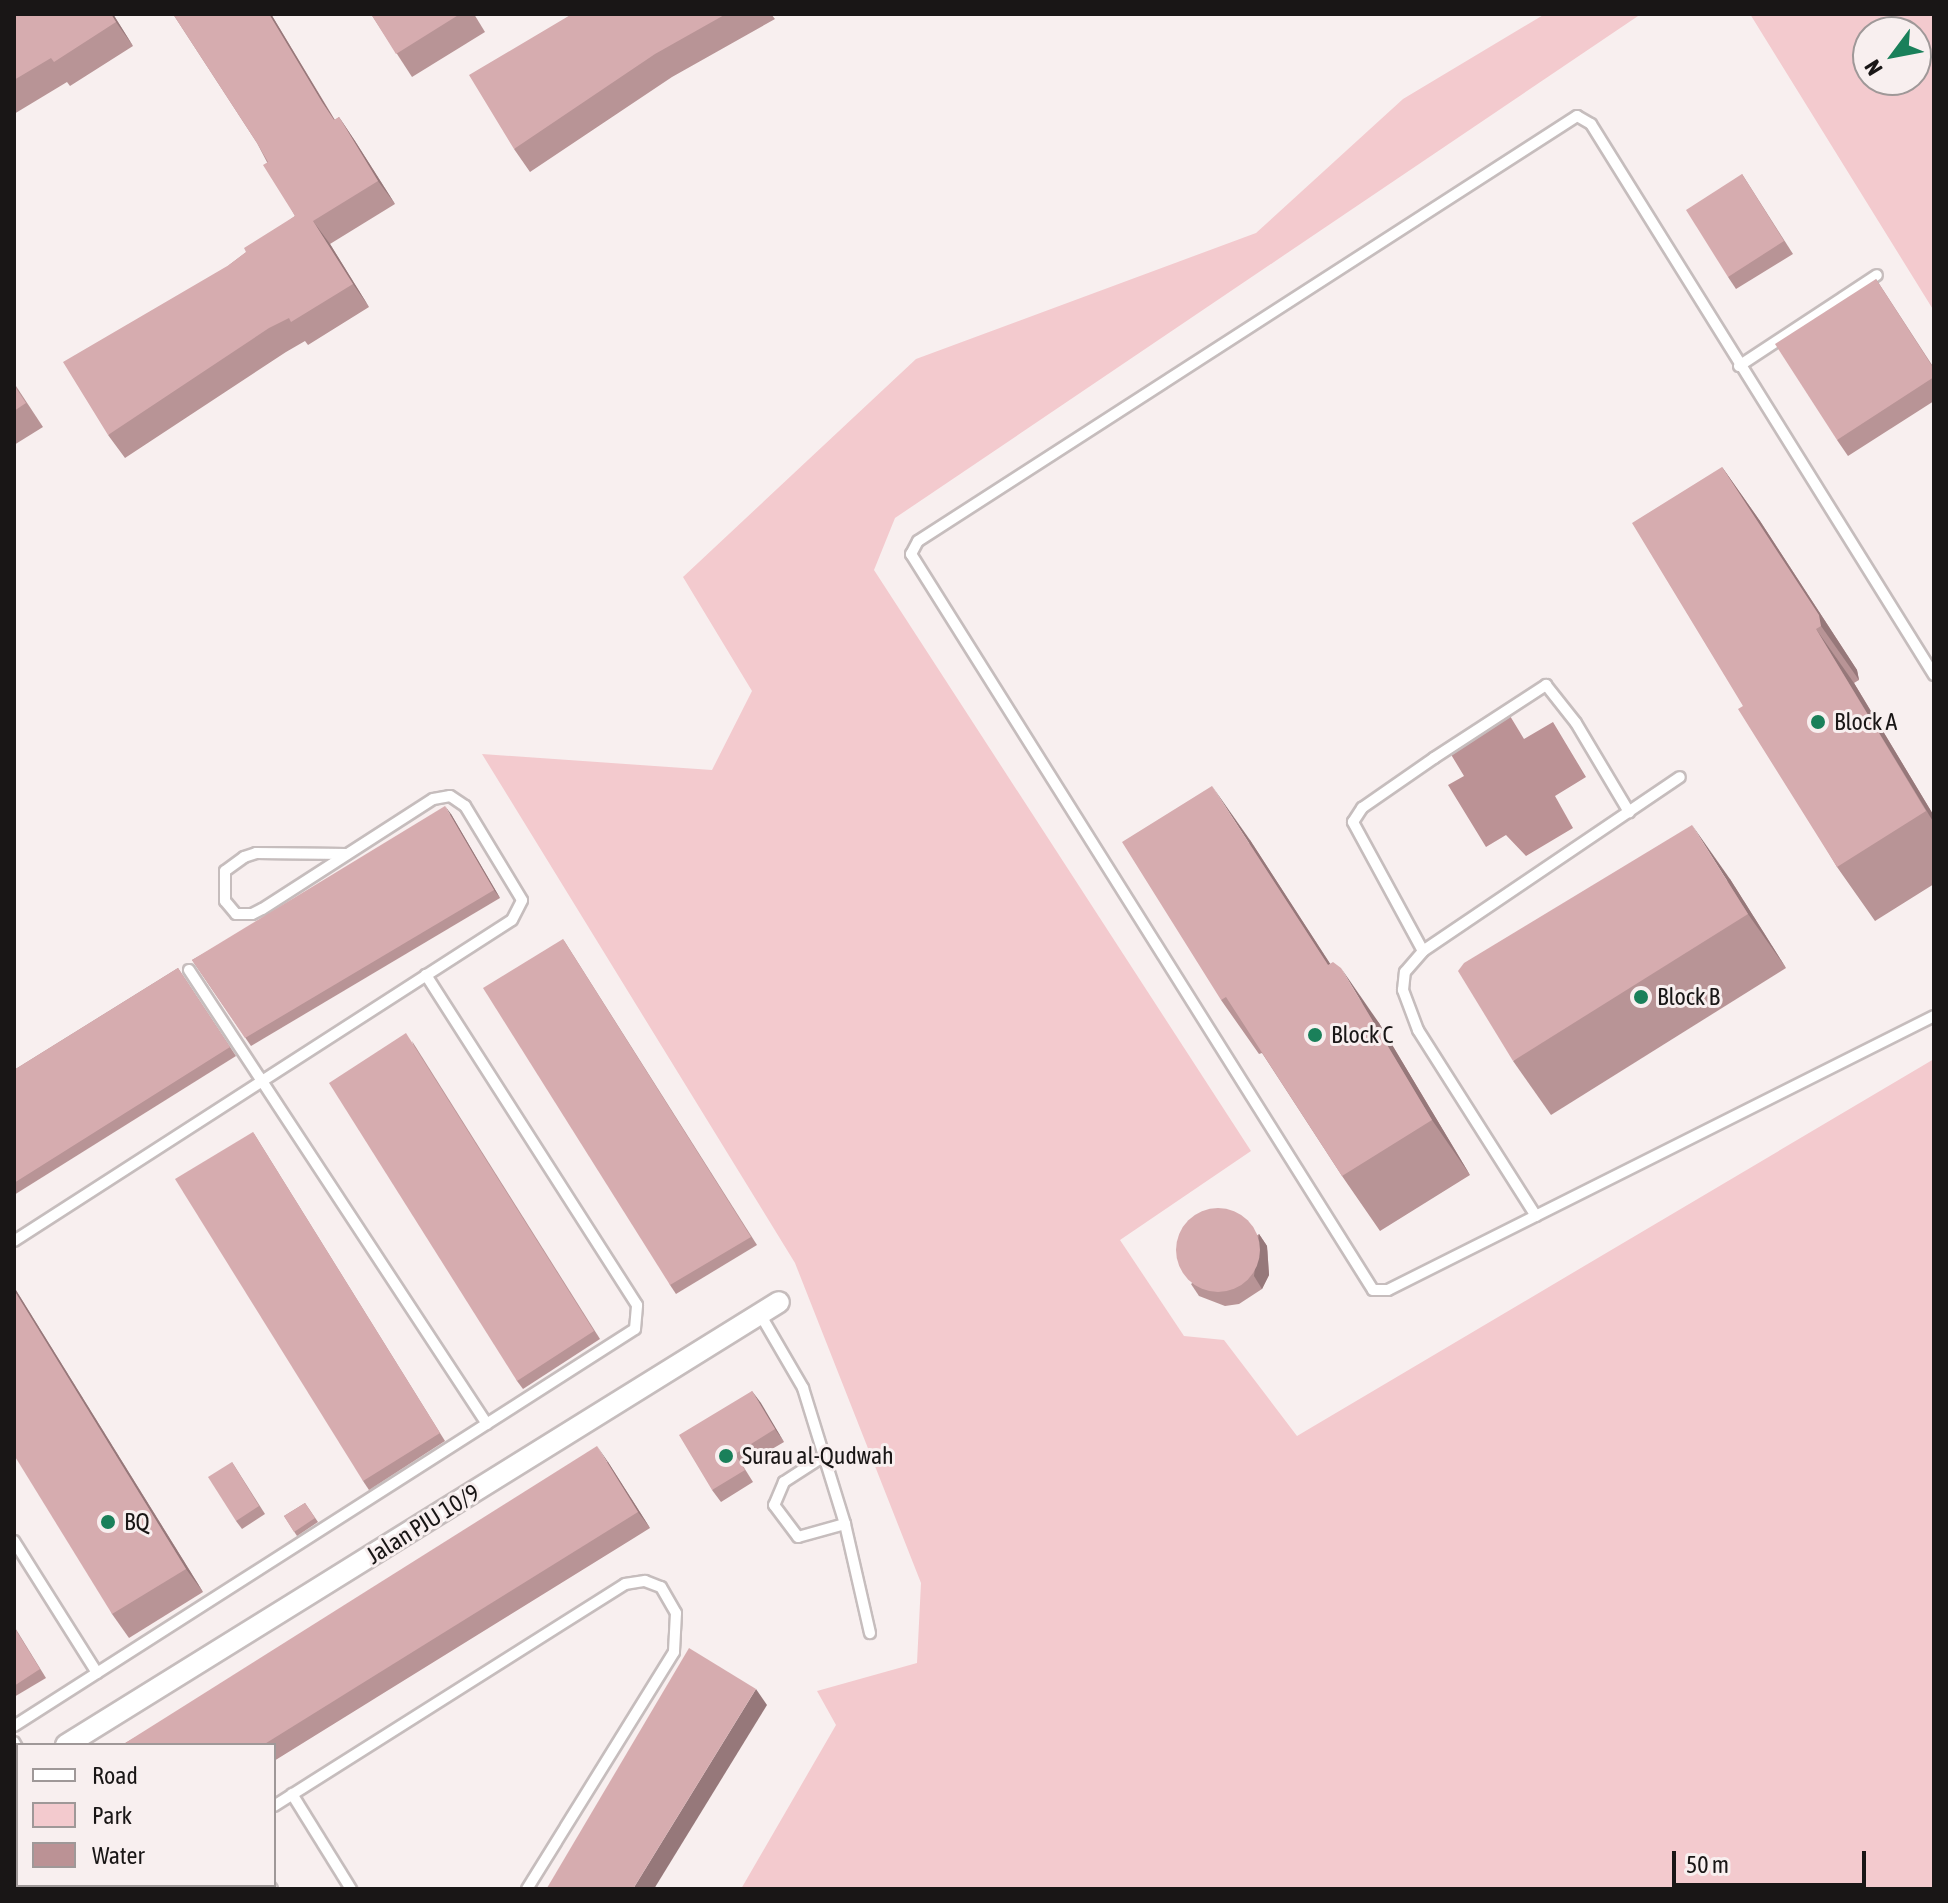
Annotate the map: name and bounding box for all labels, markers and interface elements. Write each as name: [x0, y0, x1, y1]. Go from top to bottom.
north arrow: [1852, 16, 1932, 96]
text: N: [1859, 55, 1888, 80]
place label: Block A: [1834, 708, 1897, 736]
marker: Block A: [1809, 713, 1827, 731]
place label: Block B: [1657, 983, 1720, 1011]
marker: Block B: [1632, 988, 1650, 1006]
place label: Block C: [1331, 1021, 1393, 1049]
marker: Block C: [1306, 1026, 1324, 1044]
place label: Surau al-Qudwah: [742, 1442, 894, 1470]
marker: Surau al-Qudwah: [717, 1447, 735, 1465]
street label: Jalan PJU 10/9: [361, 1478, 485, 1570]
place label: BQ: [124, 1508, 149, 1536]
marker: BQ: [99, 1513, 117, 1531]
legend: [16, 1743, 276, 1887]
text: Road: [92, 1762, 138, 1789]
text: Park: [92, 1802, 132, 1829]
scale bar: [1676, 1835, 1870, 1885]
text: Water: [92, 1842, 145, 1869]
text: 50 m: [1686, 1851, 1729, 1878]

